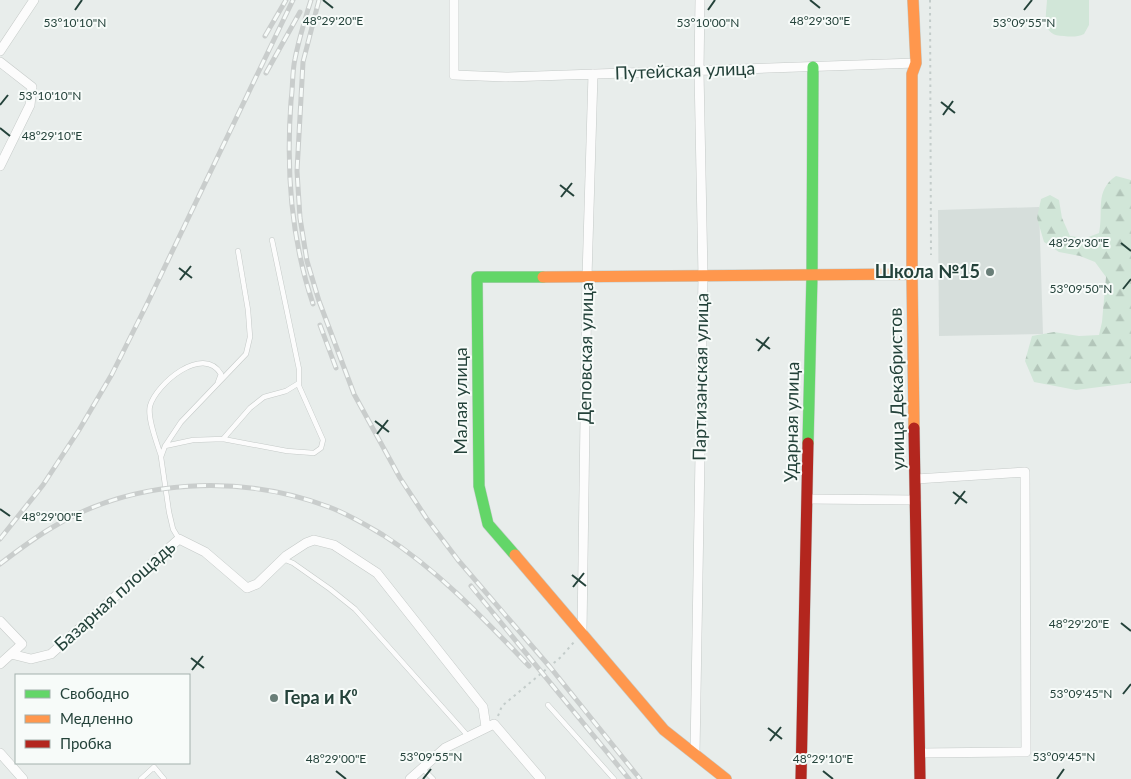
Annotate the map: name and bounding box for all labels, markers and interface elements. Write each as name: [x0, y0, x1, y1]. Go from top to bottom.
text: 48°29'20"E: [303, 13, 363, 28]
text: 48°29'30"E: [790, 13, 850, 28]
text: 53°10'10"N: [44, 15, 106, 30]
text: 53°10'00"N: [677, 15, 739, 30]
text: 53°09'55"N: [993, 15, 1055, 30]
street label: Путейская улица: [614, 57, 756, 83]
text: 53°10'10"N: [19, 88, 81, 103]
text: 48°29'10"E: [22, 128, 82, 143]
text: 48°29'30"E: [1049, 235, 1109, 250]
place label: Школа №15: [875, 260, 980, 282]
marker: Школа №15: [984, 266, 996, 278]
text: 53°09'50"N: [1050, 281, 1112, 296]
street label: Деповская улица: [573, 282, 597, 424]
street label: Партизанская улица: [688, 293, 712, 461]
street label: улица Декабристов: [884, 307, 908, 470]
street label: Малая улица: [449, 347, 471, 455]
street label: Ударная улица: [779, 361, 803, 483]
text: 48°29'00"E: [22, 509, 82, 524]
street label: Базарная площадь: [49, 535, 180, 655]
text: 48°29'20"E: [1049, 616, 1109, 631]
legend: [15, 674, 190, 764]
text: Свободно: [60, 684, 129, 702]
place label: Гера и К⁰: [284, 686, 357, 708]
text: 53°09'45"N: [1050, 686, 1112, 701]
marker: Гера и К⁰: [268, 692, 280, 704]
text: Медленно: [60, 709, 133, 727]
text: Пробка: [60, 734, 112, 752]
text: 53°09'55"N: [400, 749, 462, 764]
text: 53°09'45"N: [1033, 749, 1095, 764]
text: 48°29'00"E: [306, 751, 366, 766]
text: 48°29'10"E: [793, 751, 853, 766]

